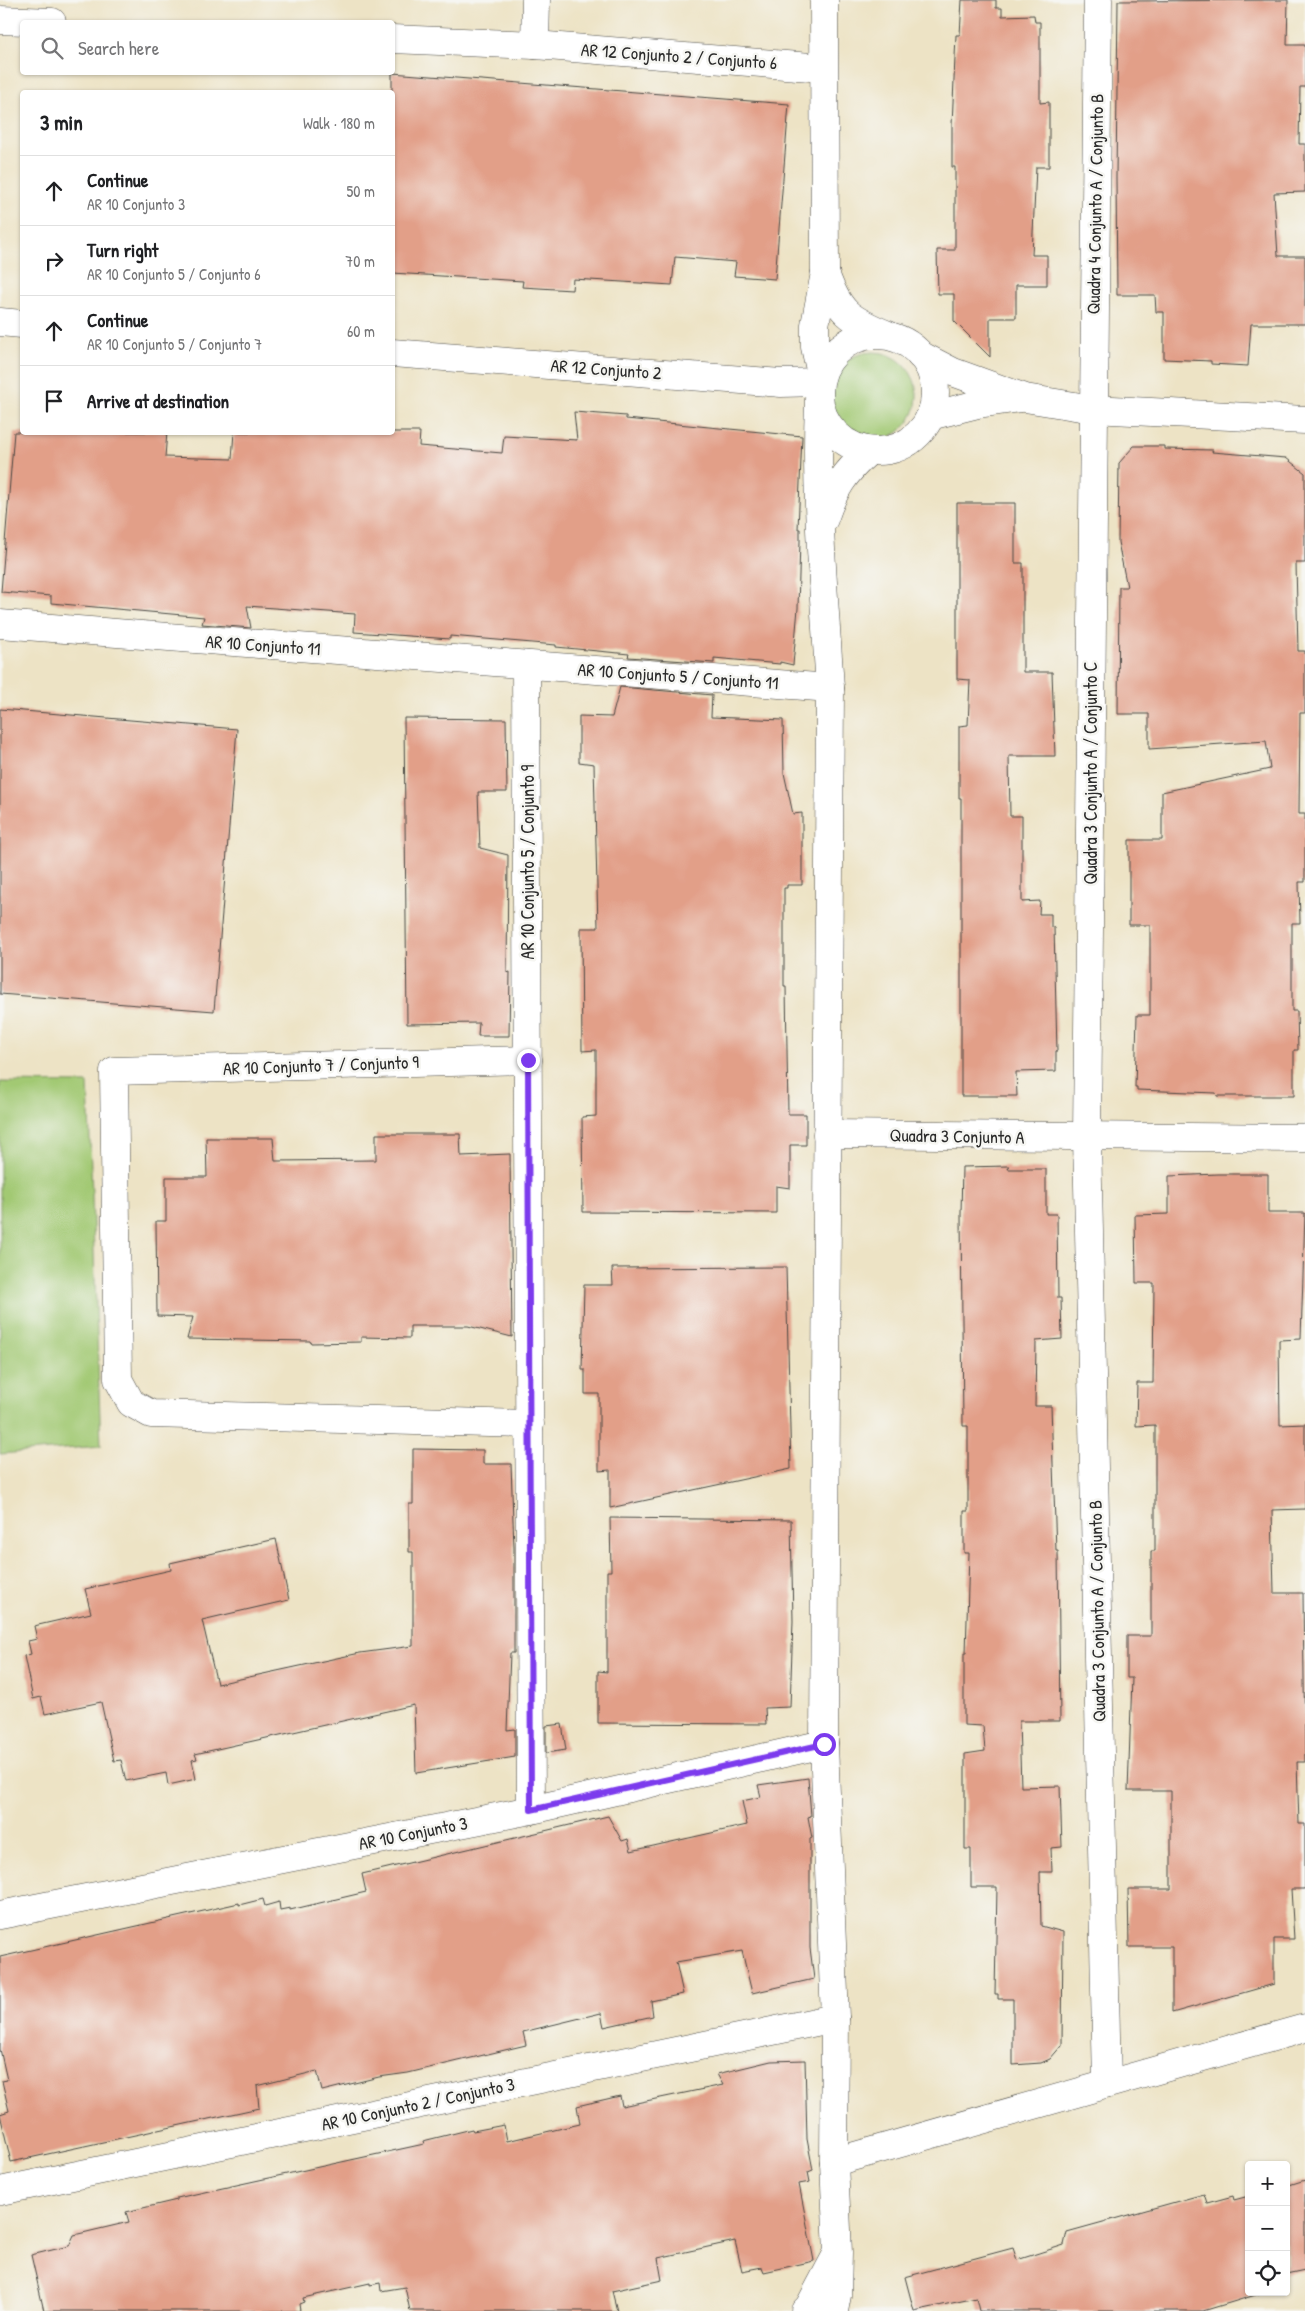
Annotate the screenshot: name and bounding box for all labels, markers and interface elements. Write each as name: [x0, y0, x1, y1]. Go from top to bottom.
search box: [20, 20, 395, 75]
icon: search: [38, 34, 66, 62]
text: Search here: [78, 35, 159, 61]
street label: AR 12 Conjunto 2 / Conjunto 6: [580, 37, 778, 75]
street label: Quadra 4 Conjunto A / Conjunto B: [1081, 93, 1109, 315]
text: 3 min: [40, 108, 83, 137]
text: Walk · 180 m: [303, 112, 375, 134]
text: Continue: [87, 167, 148, 193]
icon: ahead: [40, 177, 68, 205]
text: 50 m: [347, 180, 375, 202]
text: AR 10 Conjunto 3: [87, 193, 185, 215]
text: Turn right: [87, 237, 158, 263]
icon: right: [40, 247, 68, 275]
text: 70 m: [345, 250, 375, 272]
text: AR 10 Conjunto 5 / Conjunto 6: [87, 263, 261, 285]
text: Continue: [87, 307, 148, 333]
icon: ahead: [40, 317, 68, 345]
text: 60 m: [347, 320, 375, 342]
text: AR 10 Conjunto 5 / Conjunto 7: [87, 333, 262, 355]
street label: AR 12 Conjunto 2: [550, 353, 663, 385]
icon: arrive: [40, 387, 68, 415]
text: Arrive at destination: [87, 388, 229, 414]
street label: AR 10 Conjunto 11: [205, 629, 321, 661]
street label: AR 10 Conjunto 5 / Conjunto 11: [577, 657, 779, 695]
street label: Quadra 3 Conjunto A / Conjunto C: [1078, 661, 1103, 884]
street label: AR 10 Conjunto 5 / Conjunto 9: [515, 764, 540, 959]
street label: AR 10 Conjunto 7 / Conjunto 9: [223, 1049, 420, 1081]
route end: [517, 1049, 540, 1072]
street label: Quadra 3 Conjunto A: [889, 1122, 1025, 1150]
street label: Quadra 3 Conjunto A / Conjunto B: [1083, 1500, 1111, 1722]
route start: [813, 1733, 836, 1756]
street label: AR 10 Conjunto 3: [356, 1810, 470, 1856]
street label: AR 10 Conjunto 2 / Conjunto 3: [319, 2071, 517, 2137]
map controls: [1245, 2161, 1290, 2296]
button: +: [1245, 2161, 1290, 2206]
button: −: [1245, 2206, 1290, 2251]
button: locate: [1245, 2251, 1290, 2296]

